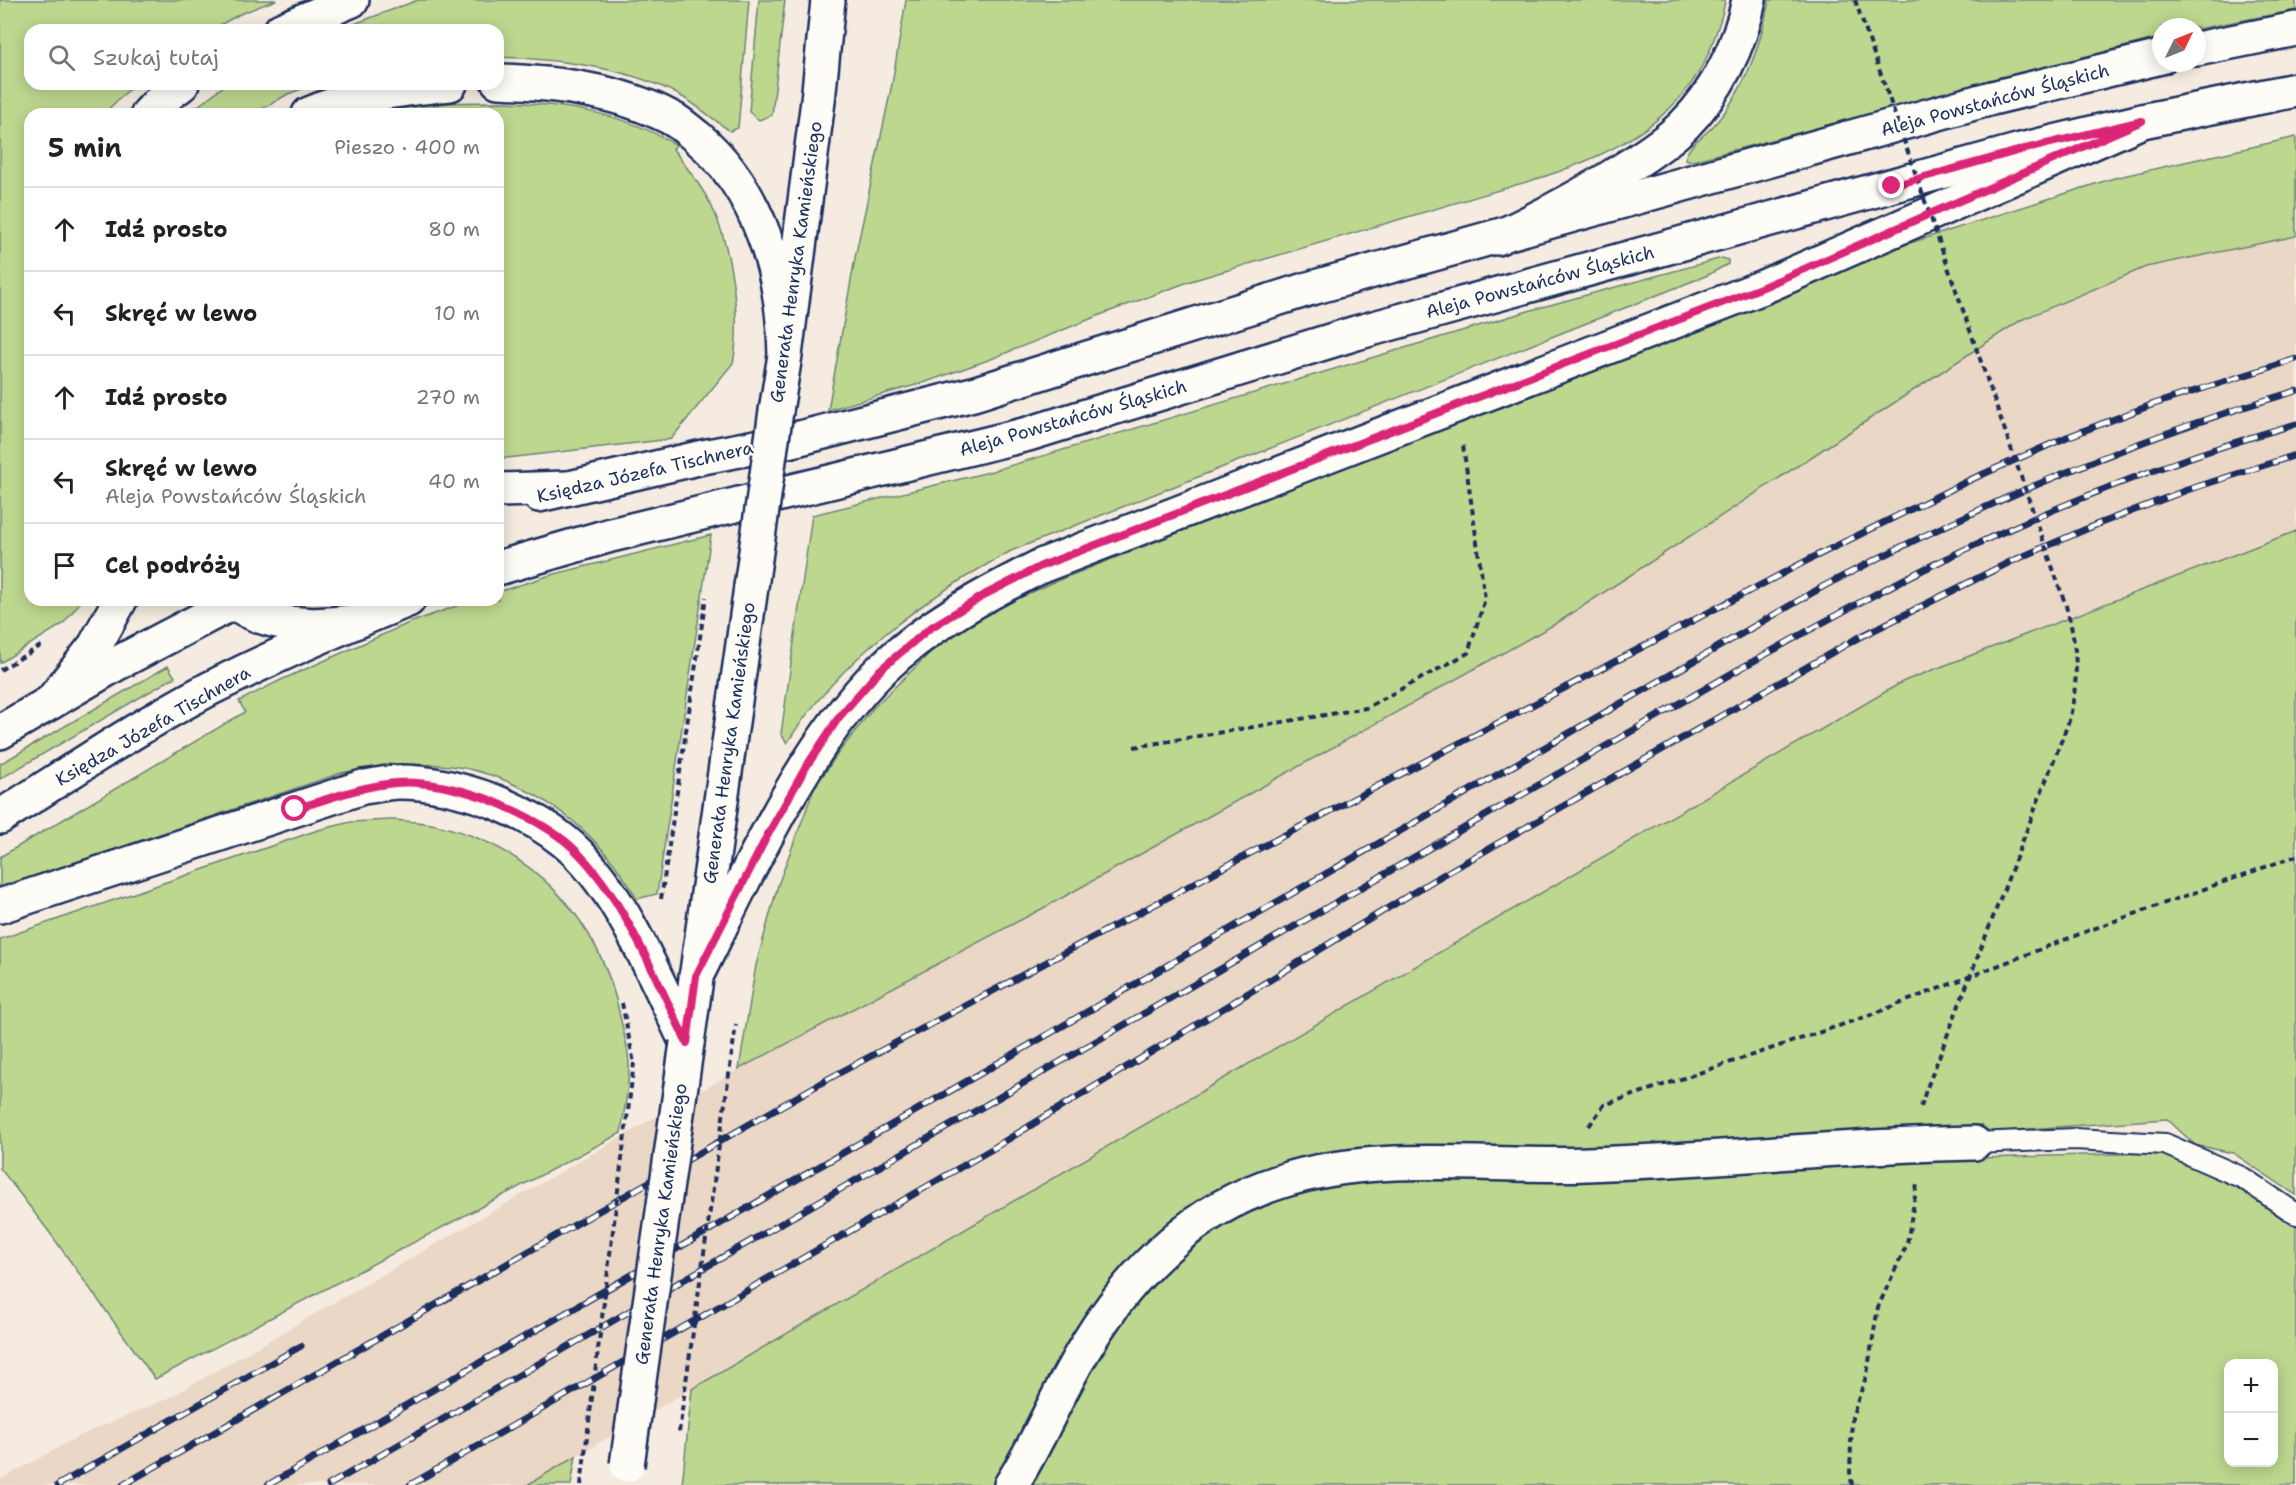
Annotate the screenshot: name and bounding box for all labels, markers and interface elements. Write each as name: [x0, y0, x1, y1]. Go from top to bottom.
north arrow: [2152, 18, 2206, 72]
search box: [24, 24, 504, 90]
icon: search: [45, 41, 78, 74]
text: Szukaj tutaj: [93, 43, 219, 72]
street label: Aleja Powstańców Śląskich: [1878, 58, 2112, 142]
street label: Generała Henryka Kamieńskiego: [764, 120, 828, 404]
text: 5 min: [48, 130, 122, 165]
text: Pieszo · 400 m: [334, 134, 480, 160]
route end: [1878, 172, 1904, 198]
icon: ahead: [48, 213, 81, 246]
text: Idź prosto: [105, 215, 228, 244]
text: 80 m: [428, 216, 480, 242]
street label: Aleja Powstańców Śląskich: [1423, 240, 1657, 324]
icon: left: [48, 297, 81, 330]
text: Skręć w lewo: [105, 299, 257, 328]
text: 10 m: [434, 300, 480, 326]
street label: Aleja Powstańców Śląskich: [957, 374, 1189, 462]
icon: ahead: [48, 381, 81, 414]
text: Idź prosto: [105, 383, 228, 412]
text: 270 m: [416, 384, 480, 410]
street label: Księdza Józefa Tischnera: [535, 435, 755, 509]
text: Skręć w lewo: [105, 454, 257, 483]
icon: left: [48, 465, 81, 498]
text: 40 m: [428, 468, 480, 494]
text: Aleja Powstańców Śląskich: [105, 483, 367, 509]
icon: arrive: [48, 549, 81, 582]
text: Cel podróży: [105, 551, 241, 580]
street label: Generała Henryka Kamieńskiego: [697, 601, 761, 885]
street label: Księdza Józefa Tischnera: [51, 660, 255, 792]
route start: [281, 795, 307, 821]
street label: Generała Henryka Kamieńskiego: [629, 1082, 693, 1366]
map controls: [2224, 1359, 2278, 1467]
button: +: [2224, 1359, 2278, 1413]
button: −: [2224, 1413, 2278, 1467]

